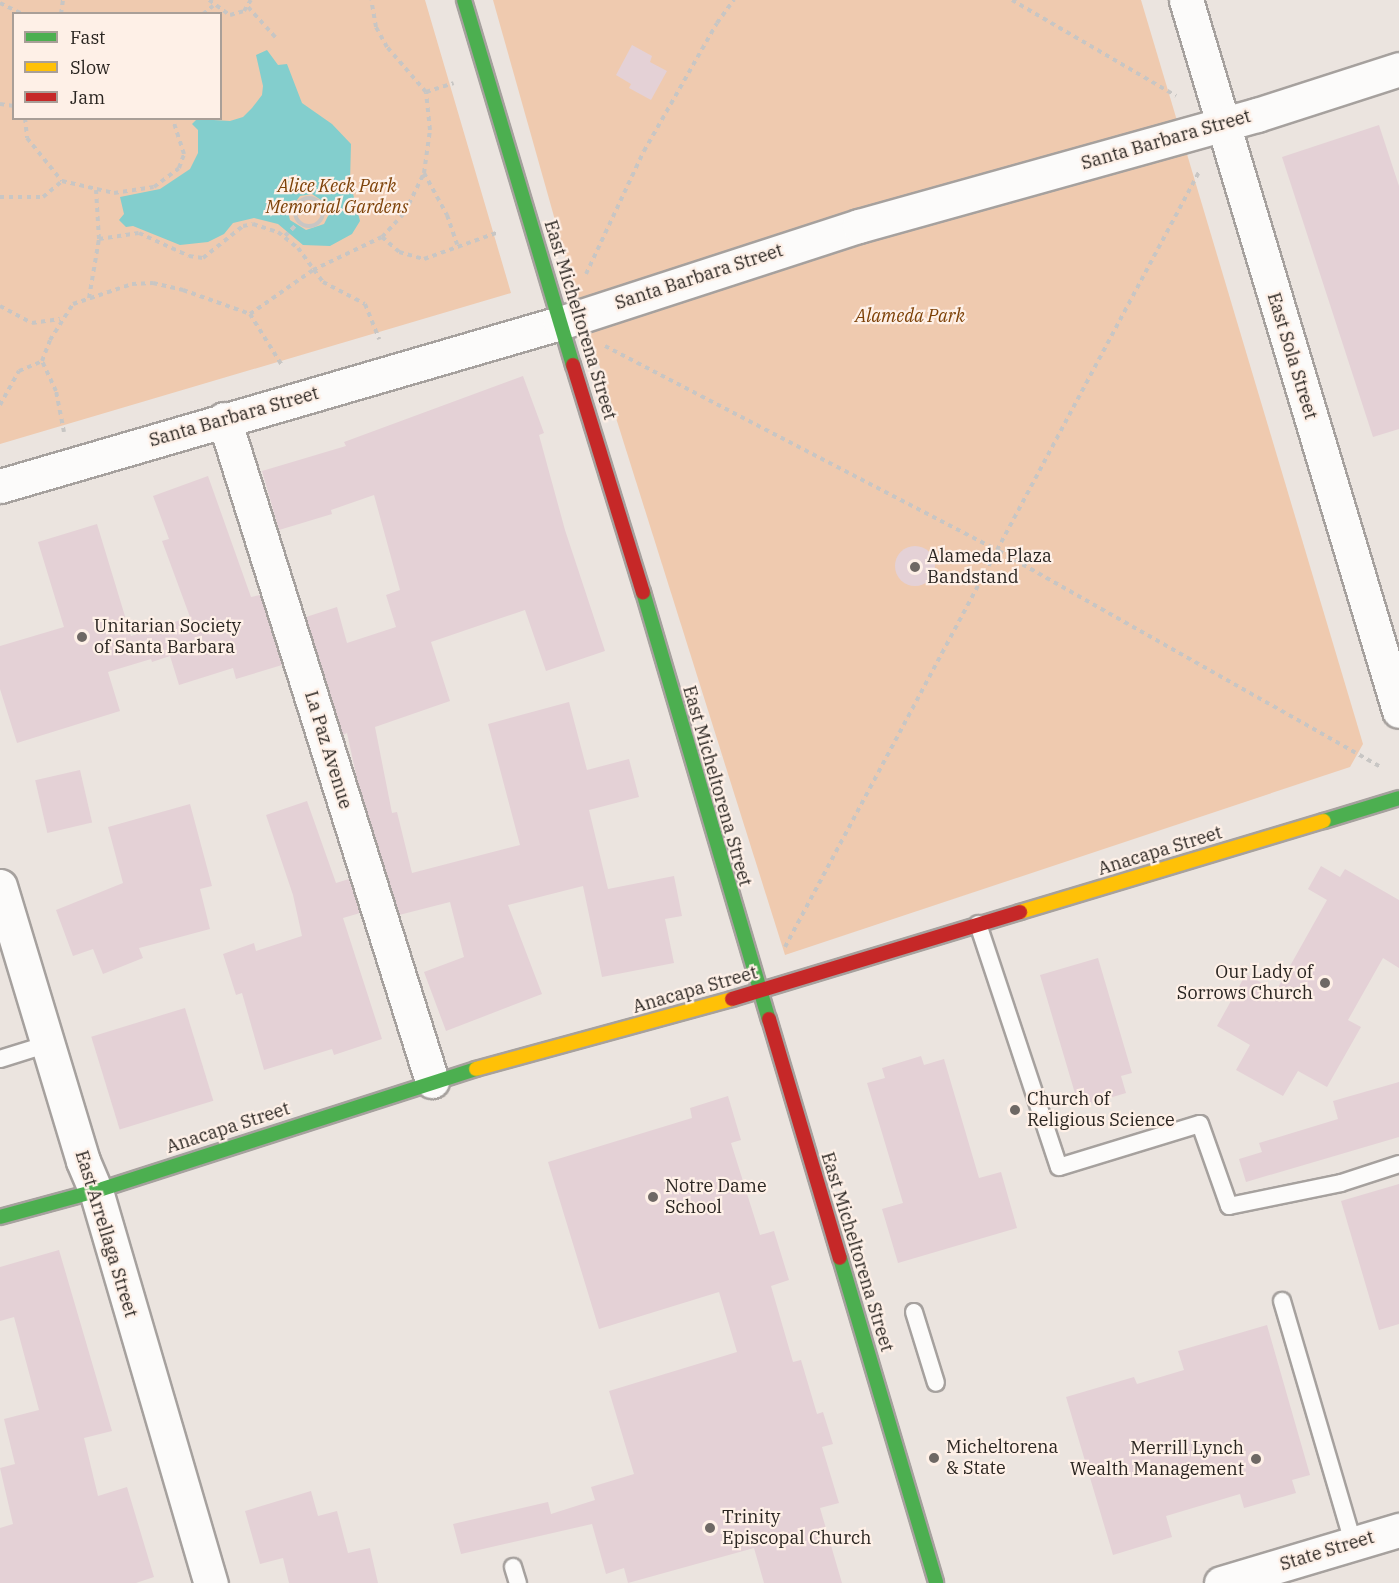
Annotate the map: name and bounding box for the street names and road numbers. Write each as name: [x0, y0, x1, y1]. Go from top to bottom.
street label: Santa Barbara Street: [1079, 105, 1253, 175]
street label: East Micheltorena Street: [539, 218, 621, 422]
street label: Santa Barbara Street: [612, 240, 786, 314]
street label: East Sola Street: [1262, 290, 1322, 422]
street label: Santa Barbara Street: [147, 382, 321, 452]
street label: East Micheltorena Street: [678, 683, 756, 889]
street label: La Paz Avenue: [300, 688, 356, 812]
street label: Anacapa Street: [1095, 822, 1225, 880]
street label: Anacapa Street: [630, 962, 760, 1018]
street label: Anacapa Street: [164, 1098, 292, 1158]
street label: East Arrellaga Street: [70, 1148, 142, 1320]
street label: East Micheltorena Street: [816, 1150, 898, 1354]
street label: State Street: [1277, 1526, 1377, 1576]

